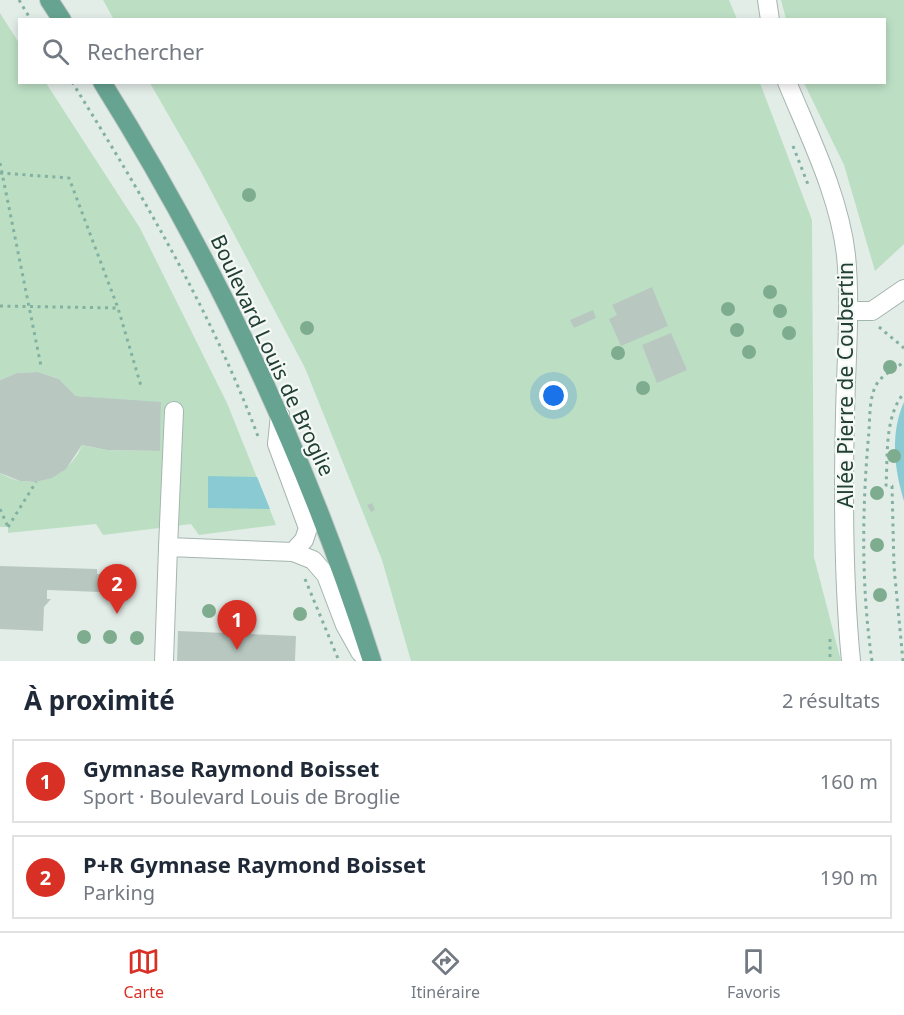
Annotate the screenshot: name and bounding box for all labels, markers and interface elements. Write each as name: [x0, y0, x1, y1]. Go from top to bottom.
search box: [18, 18, 886, 84]
icon: search: [39, 35, 72, 68]
text: Rechercher: [87, 36, 204, 66]
street label: Boulevard Louis de Broglie: [205, 230, 341, 480]
street label: Allée Pierre de Coubertin: [831, 262, 859, 508]
your location: [539, 381, 568, 410]
pin: 2: [98, 564, 136, 614]
pin: 1: [218, 600, 256, 650]
text: À proximité: [24, 682, 175, 718]
text: 2 résultats: [782, 687, 880, 714]
text: Gymnase Raymond Boisset: [83, 753, 379, 783]
text: 1: [40, 768, 51, 795]
text: 160 m: [820, 768, 878, 795]
text: Sport · Boulevard Louis de Broglie: [83, 783, 400, 810]
text: P+R Gymnase Raymond Boisset: [83, 849, 426, 879]
text: 2: [40, 864, 51, 891]
text: 190 m: [820, 864, 878, 891]
text: Parking: [83, 879, 155, 906]
tab: Carte: [124, 945, 164, 1003]
tab: Itinéraire: [411, 945, 480, 1003]
tab: Favoris: [727, 945, 780, 1003]

